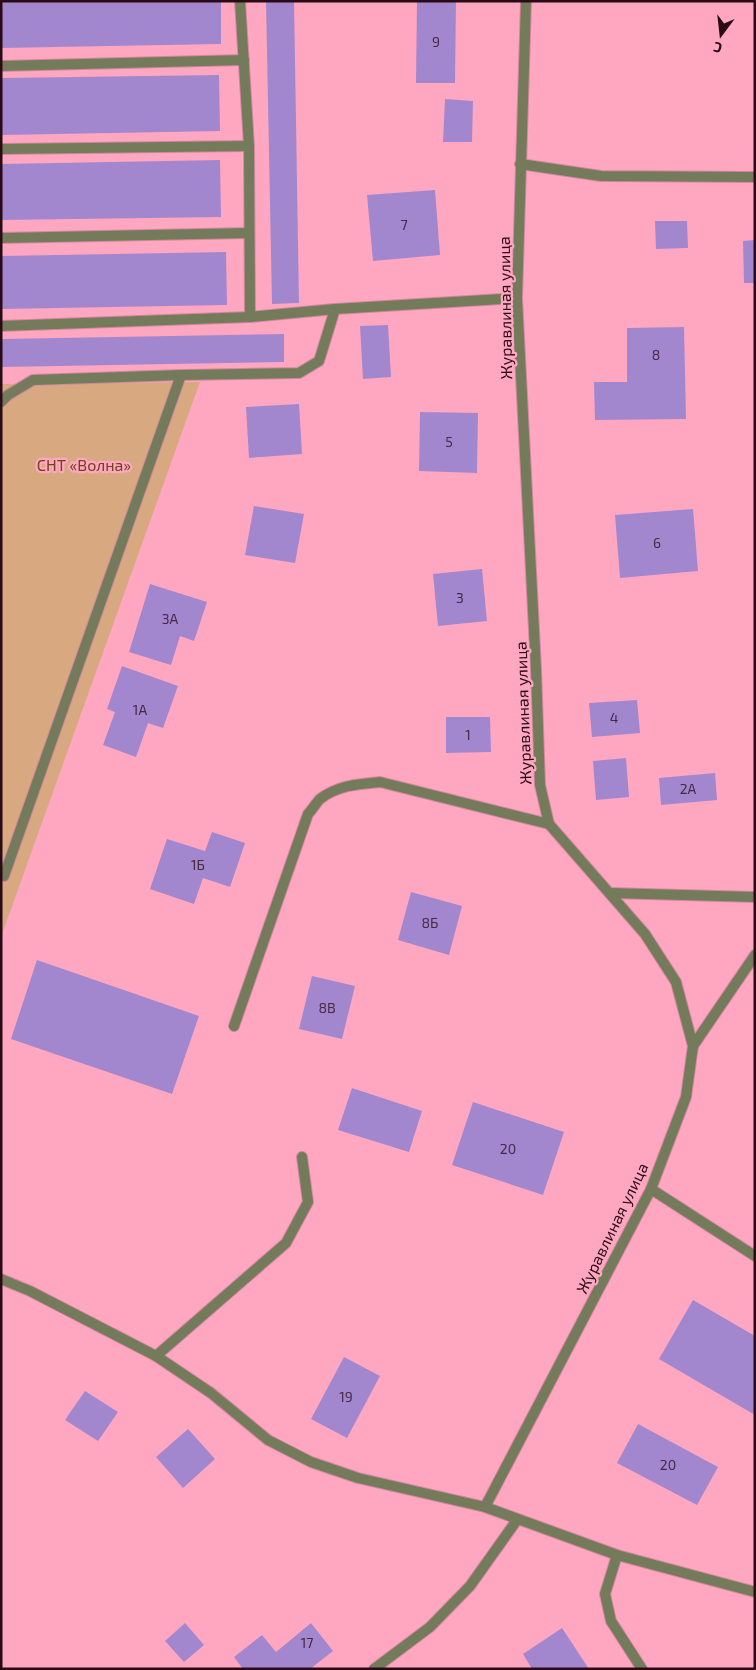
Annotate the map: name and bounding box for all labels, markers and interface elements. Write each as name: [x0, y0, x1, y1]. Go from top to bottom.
north arrow: [696, 10, 746, 60]
house number: 9: [432, 33, 440, 50]
text: С: [711, 39, 724, 57]
house number: 7: [400, 216, 408, 233]
street label: Журавлиная улица: [494, 236, 516, 380]
house number: 8: [652, 346, 660, 363]
house number: 5: [445, 433, 453, 450]
park label: СНТ «Волна»: [37, 455, 131, 474]
house number: 6: [653, 534, 661, 551]
house number: 3: [456, 589, 464, 606]
house number: 3А: [162, 610, 179, 627]
street label: Журавлиная улица: [511, 641, 535, 785]
house number: 1А: [133, 701, 147, 718]
house number: 4: [610, 709, 618, 726]
house number: 1: [465, 726, 471, 743]
house number: 2А: [680, 780, 697, 797]
house number: 1Б: [191, 856, 205, 873]
house number: 8Б: [422, 914, 438, 931]
house number: 8В: [318, 999, 336, 1016]
house number: 20: [500, 1140, 516, 1157]
street label: Журавлиная улица: [572, 1159, 652, 1297]
house number: 19: [339, 1388, 353, 1405]
house number: 20: [660, 1456, 676, 1473]
house number: 17: [301, 1634, 313, 1651]

